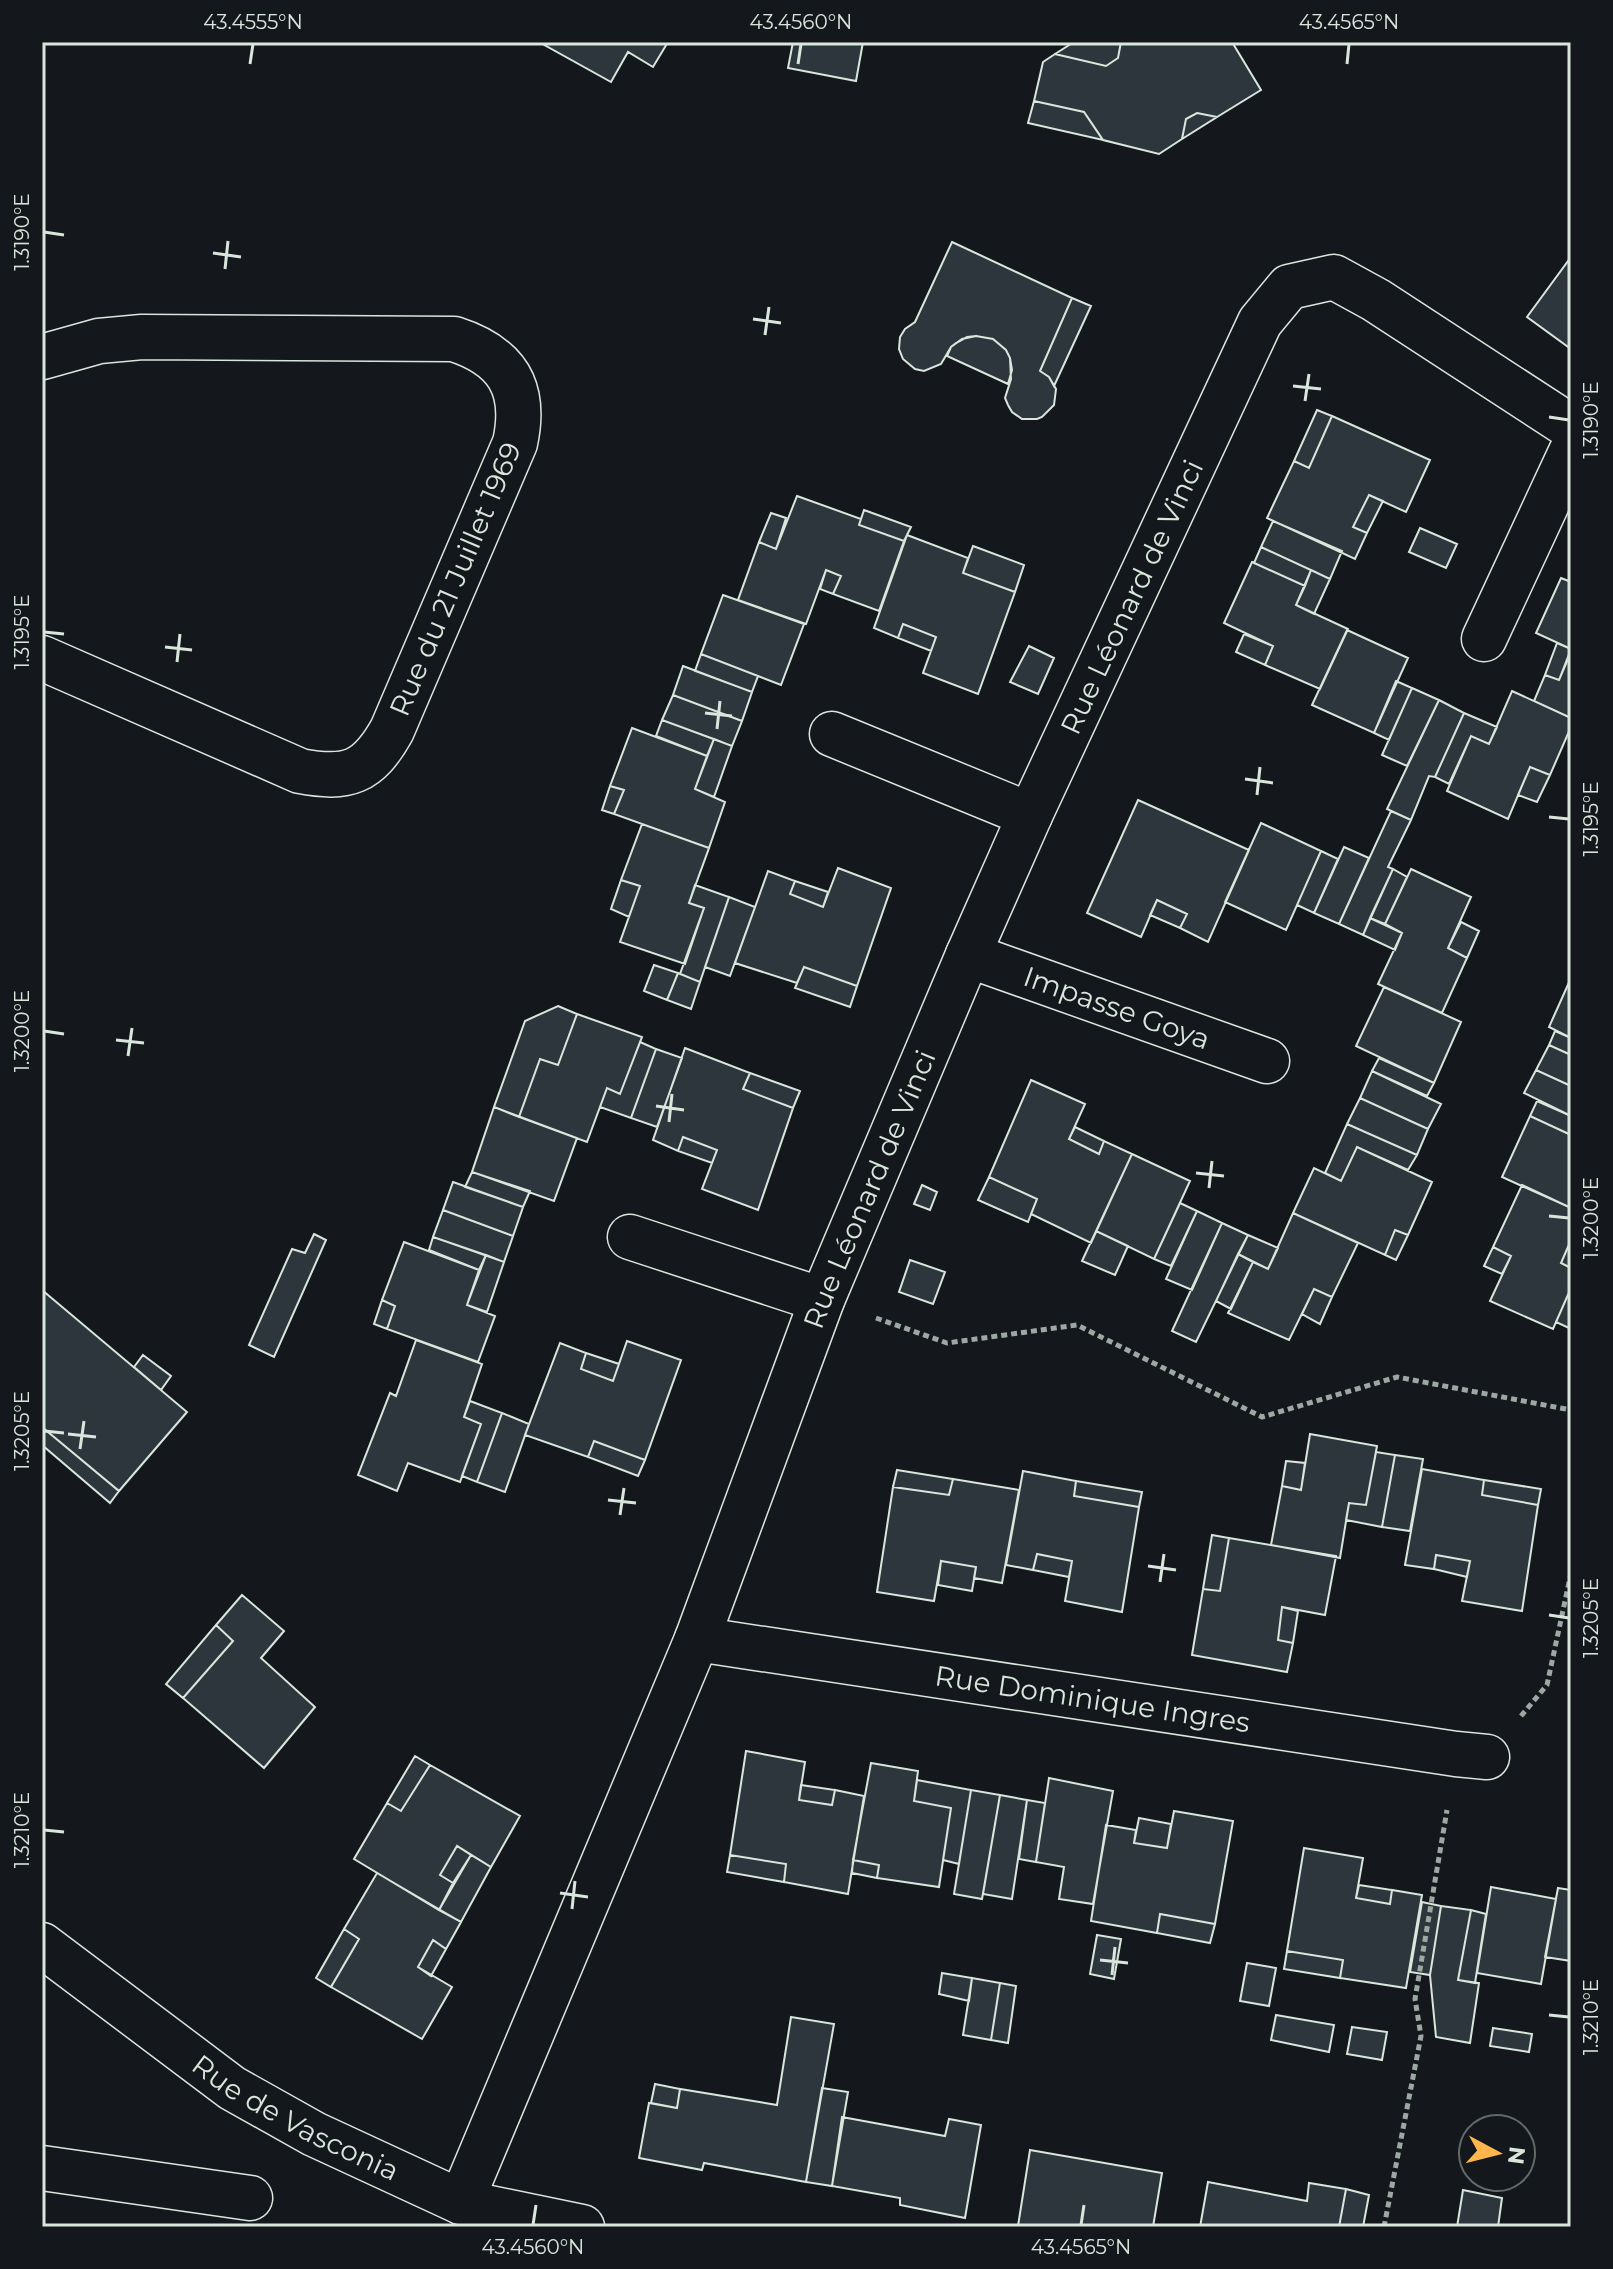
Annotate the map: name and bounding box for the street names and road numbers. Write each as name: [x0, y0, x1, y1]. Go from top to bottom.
street label: Rue du 21 Juillet 1969: [382, 437, 528, 721]
street label: Rue Léonard de Vinci: [1053, 455, 1210, 740]
street label: Impasse Goya: [1019, 959, 1215, 1056]
street label: Rue Léonard de Vinci: [796, 1045, 943, 1333]
street label: Rue Dominique Ingres: [933, 1658, 1252, 1740]
street label: Rue de Vasconia: [186, 2047, 404, 2188]

